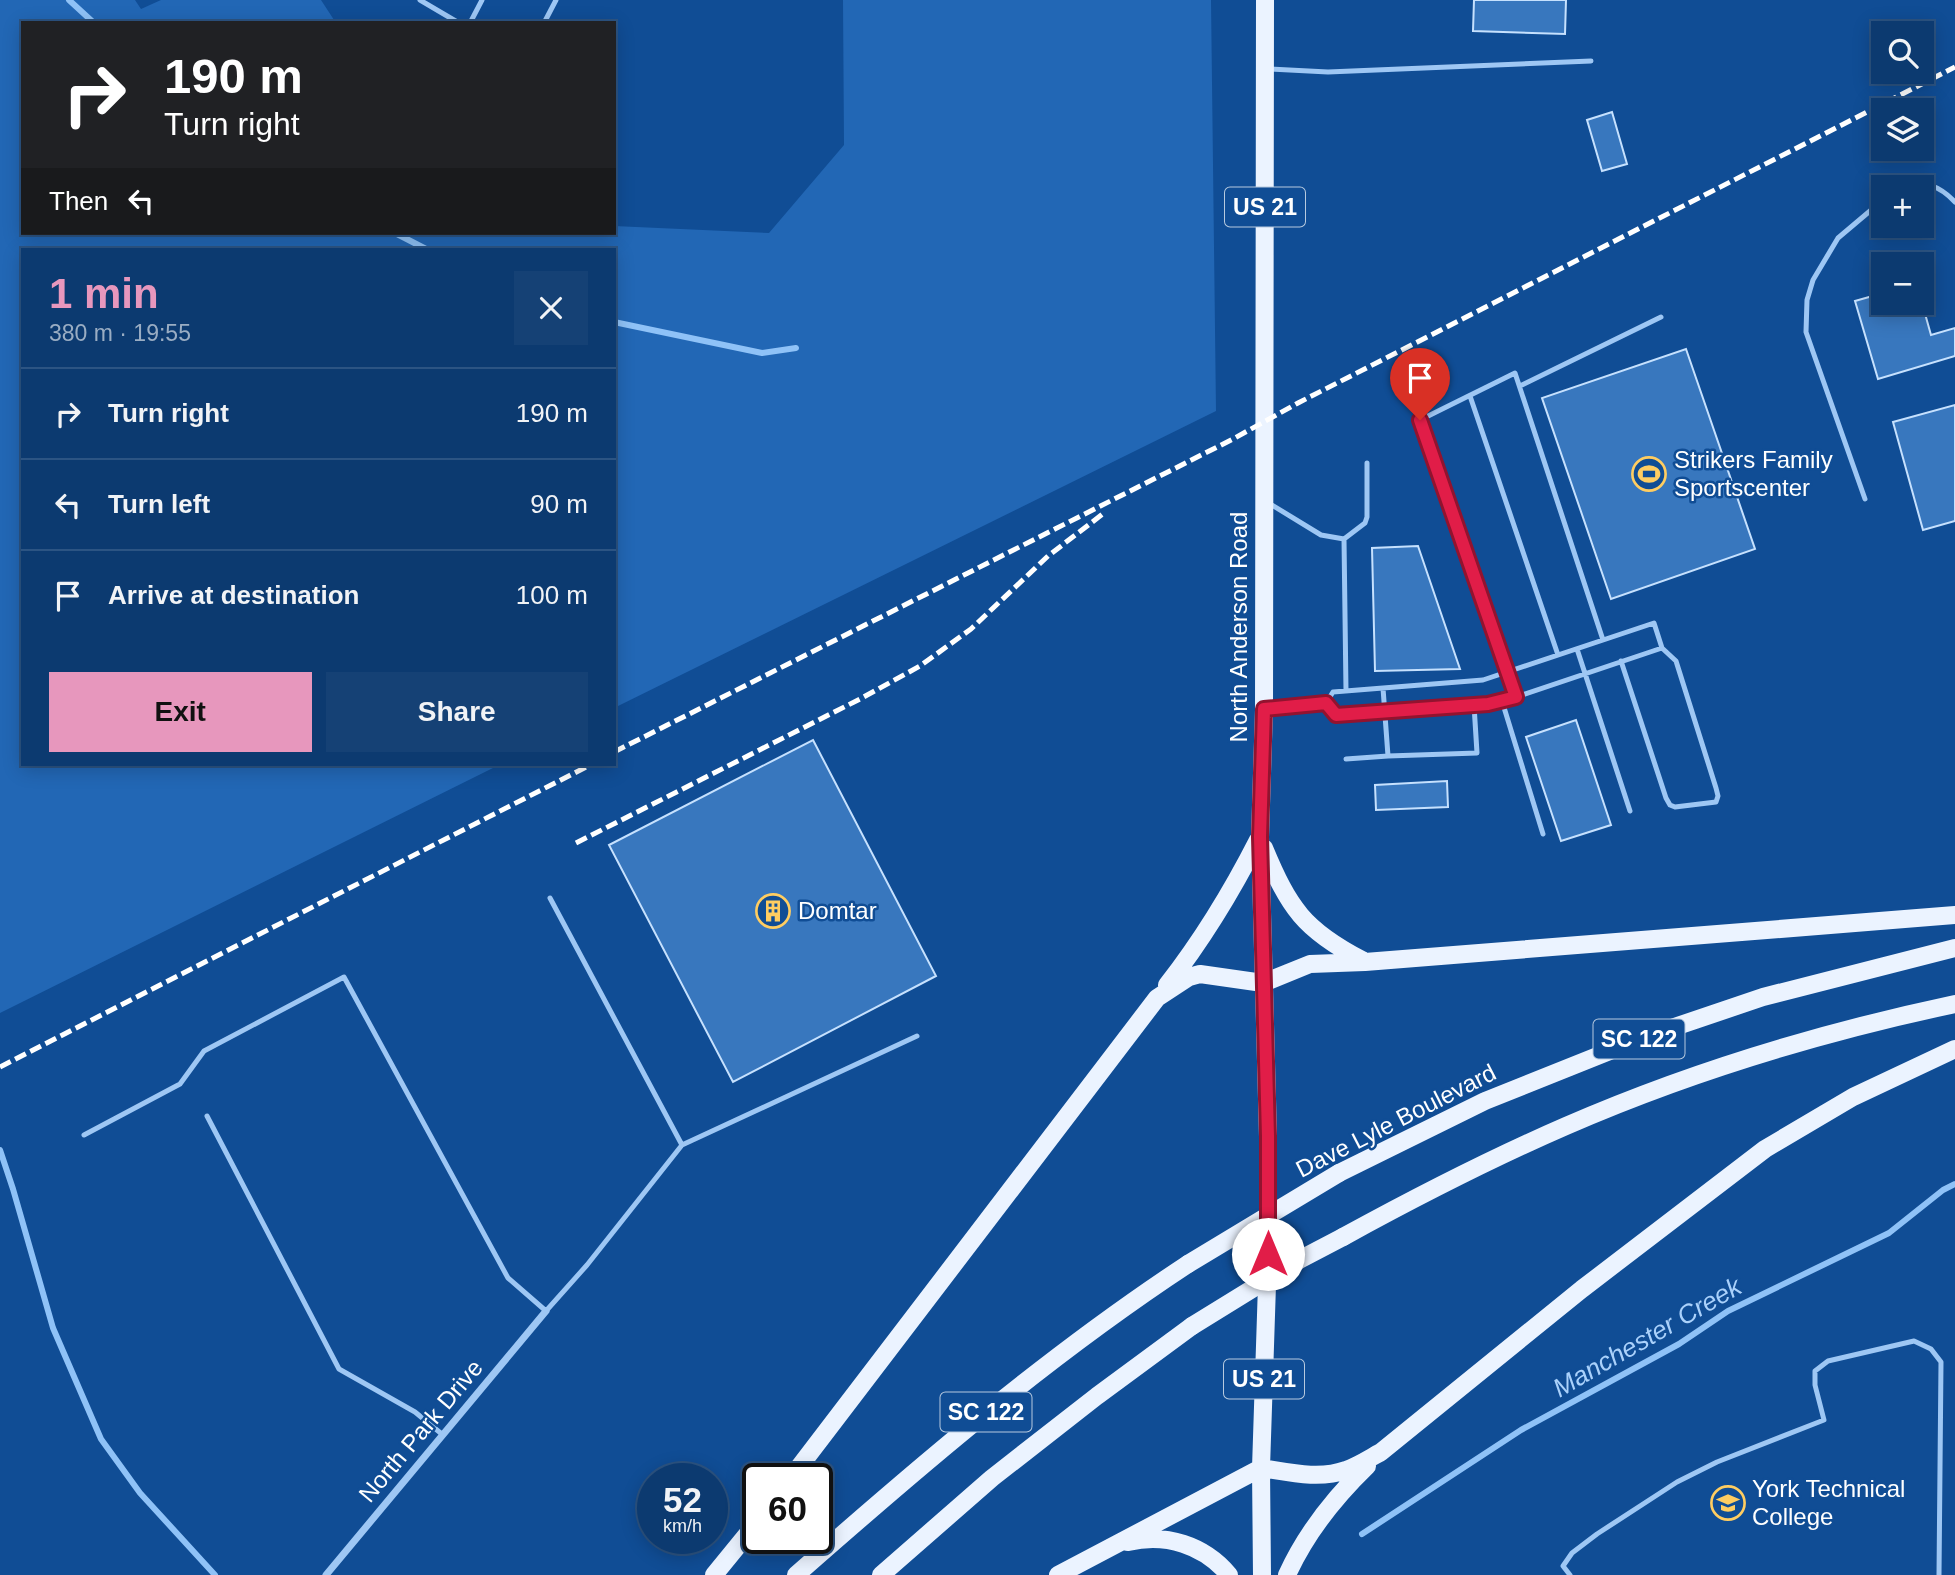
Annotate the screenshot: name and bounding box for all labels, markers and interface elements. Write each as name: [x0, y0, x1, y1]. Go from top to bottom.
map controls: [1871, 21, 1934, 315]
button: search: [1871, 21, 1934, 84]
icon: right: [49, 49, 140, 140]
text: 190 m: [164, 49, 303, 103]
button: layers: [1871, 98, 1934, 161]
text: Turn right: [164, 106, 300, 142]
button: +: [1871, 175, 1934, 238]
icon: left: [122, 182, 160, 220]
text: Then: [49, 186, 108, 216]
road number: US 21: [1225, 188, 1305, 227]
button: −: [1871, 252, 1934, 315]
text: 1 min: [49, 270, 159, 317]
button: close: [514, 271, 588, 345]
text: 380 m · 19:55: [49, 320, 191, 346]
pin: [1390, 348, 1450, 420]
icon: arrive: [1401, 359, 1439, 397]
icon: right: [49, 395, 87, 433]
text: Turn right: [108, 398, 229, 428]
text: 190 m: [516, 398, 588, 428]
place label: Strikers Family Sportscenter: [1674, 446, 1833, 501]
sports icon: Strikers Family Sportscenter: [1630, 455, 1668, 493]
icon: left: [49, 486, 87, 524]
text: Turn left: [108, 489, 210, 519]
text: 90 m: [530, 489, 588, 519]
street label: North Anderson Road: [1225, 512, 1252, 742]
icon: arrive: [49, 577, 87, 615]
text: Arrive at destination: [108, 580, 359, 610]
text: 100 m: [516, 580, 588, 610]
button: Exit: [49, 672, 312, 752]
button: Share: [326, 672, 588, 752]
building icon: Domtar: [754, 892, 792, 930]
place label: Domtar: [798, 897, 877, 924]
road number: SC 122: [1594, 1020, 1684, 1058]
street label: Dave Lyle Boulevard: [1291, 1058, 1500, 1183]
position arrow: [1231, 1217, 1305, 1291]
water label: Manchester Creek: [1548, 1270, 1748, 1403]
street label: North Park Drive: [353, 1354, 488, 1507]
road number: US 21: [1224, 1360, 1304, 1398]
road number: SC 122: [940, 1392, 1032, 1432]
speed limit sign: 60: [742, 1463, 833, 1554]
place label: York Technical College: [1752, 1475, 1905, 1530]
text: 52: [663, 1480, 702, 1519]
school or university icon: York Technical College: [1709, 1484, 1747, 1522]
text: km/h: [663, 1516, 702, 1536]

